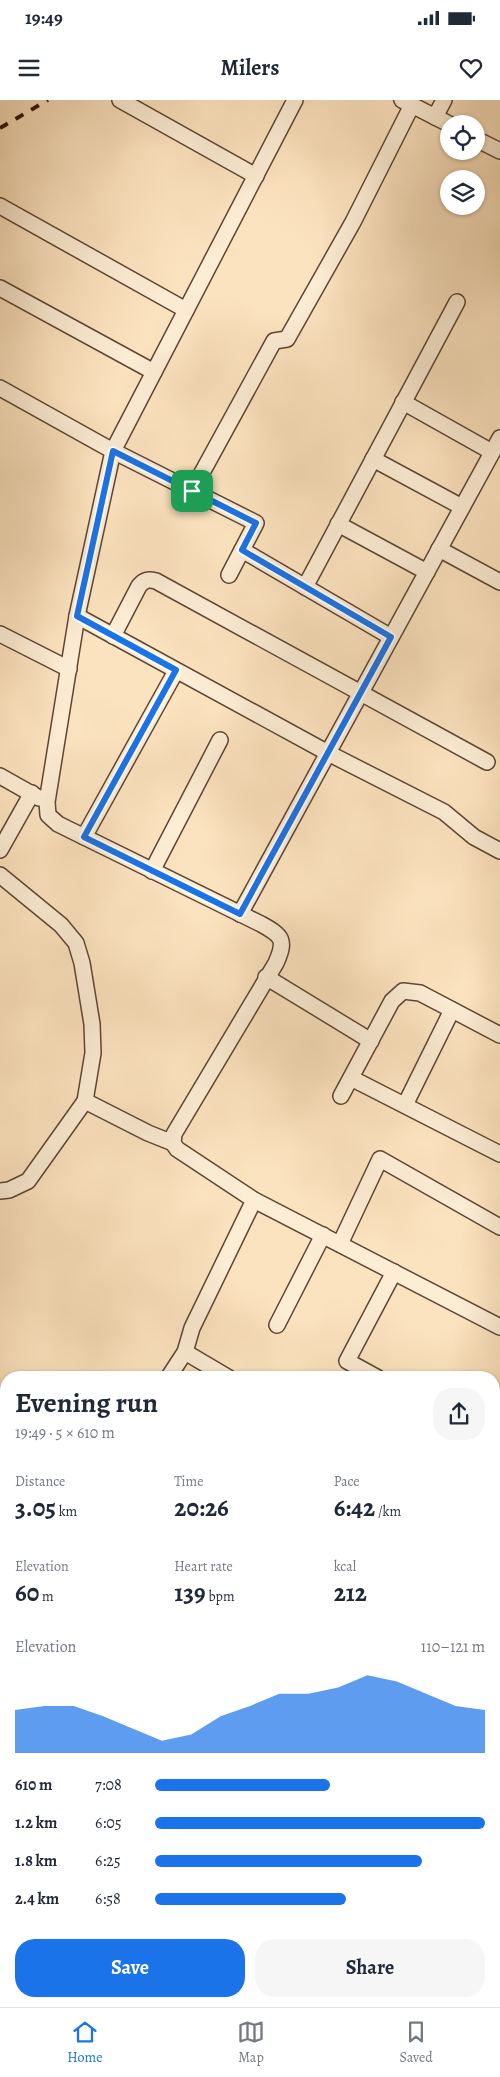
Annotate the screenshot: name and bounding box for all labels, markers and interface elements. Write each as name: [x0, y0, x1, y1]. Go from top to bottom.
text: 19:49: [25, 5, 63, 31]
text: Milers: [221, 53, 279, 83]
icon: menu: [15, 54, 43, 82]
icon: heart: [457, 54, 485, 82]
map controls: [440, 115, 485, 215]
button: locate: [440, 115, 485, 160]
button: layers: [440, 170, 485, 215]
pin: [171, 470, 213, 512]
icon: arrive: [178, 477, 206, 505]
text: Evening run: [15, 1384, 158, 1422]
button: share: [433, 1388, 485, 1440]
text: 19:49 · 5 × 610 m: [15, 1422, 115, 1444]
text: Distance: [15, 1472, 65, 1491]
text: Time: [174, 1472, 203, 1491]
text: Pace: [334, 1472, 360, 1491]
text: 3.05: [15, 1491, 56, 1525]
text: 20:26: [174, 1491, 229, 1525]
text: 6:42: [334, 1491, 375, 1525]
text: km: [56, 1502, 77, 1521]
text: /km: [375, 1502, 401, 1521]
text: Elevation: [15, 1557, 69, 1576]
text: Heart rate: [174, 1557, 233, 1576]
text: kcal: [334, 1557, 356, 1576]
text: 60: [15, 1576, 39, 1610]
text: 139: [174, 1576, 206, 1610]
text: 212: [334, 1576, 367, 1610]
text: m: [39, 1587, 54, 1606]
text: bpm: [206, 1587, 235, 1606]
text: Elevation: [15, 1636, 76, 1658]
text: 110–121 m: [421, 1636, 485, 1658]
text: 610 m: [15, 1774, 52, 1796]
text: 7:08: [95, 1774, 122, 1796]
text: 1.2 km: [15, 1812, 57, 1834]
text: 6:05: [95, 1812, 122, 1834]
text: 1.8 km: [15, 1850, 57, 1872]
text: 6:25: [95, 1850, 121, 1872]
text: 2.4 km: [15, 1888, 59, 1910]
text: 6:58: [95, 1888, 121, 1910]
button: Save: [15, 1939, 245, 1997]
button: Share: [255, 1939, 485, 1997]
tab: Home: [67, 2018, 102, 2067]
tab: Map: [237, 2018, 265, 2067]
tab: Saved: [400, 2018, 433, 2067]

